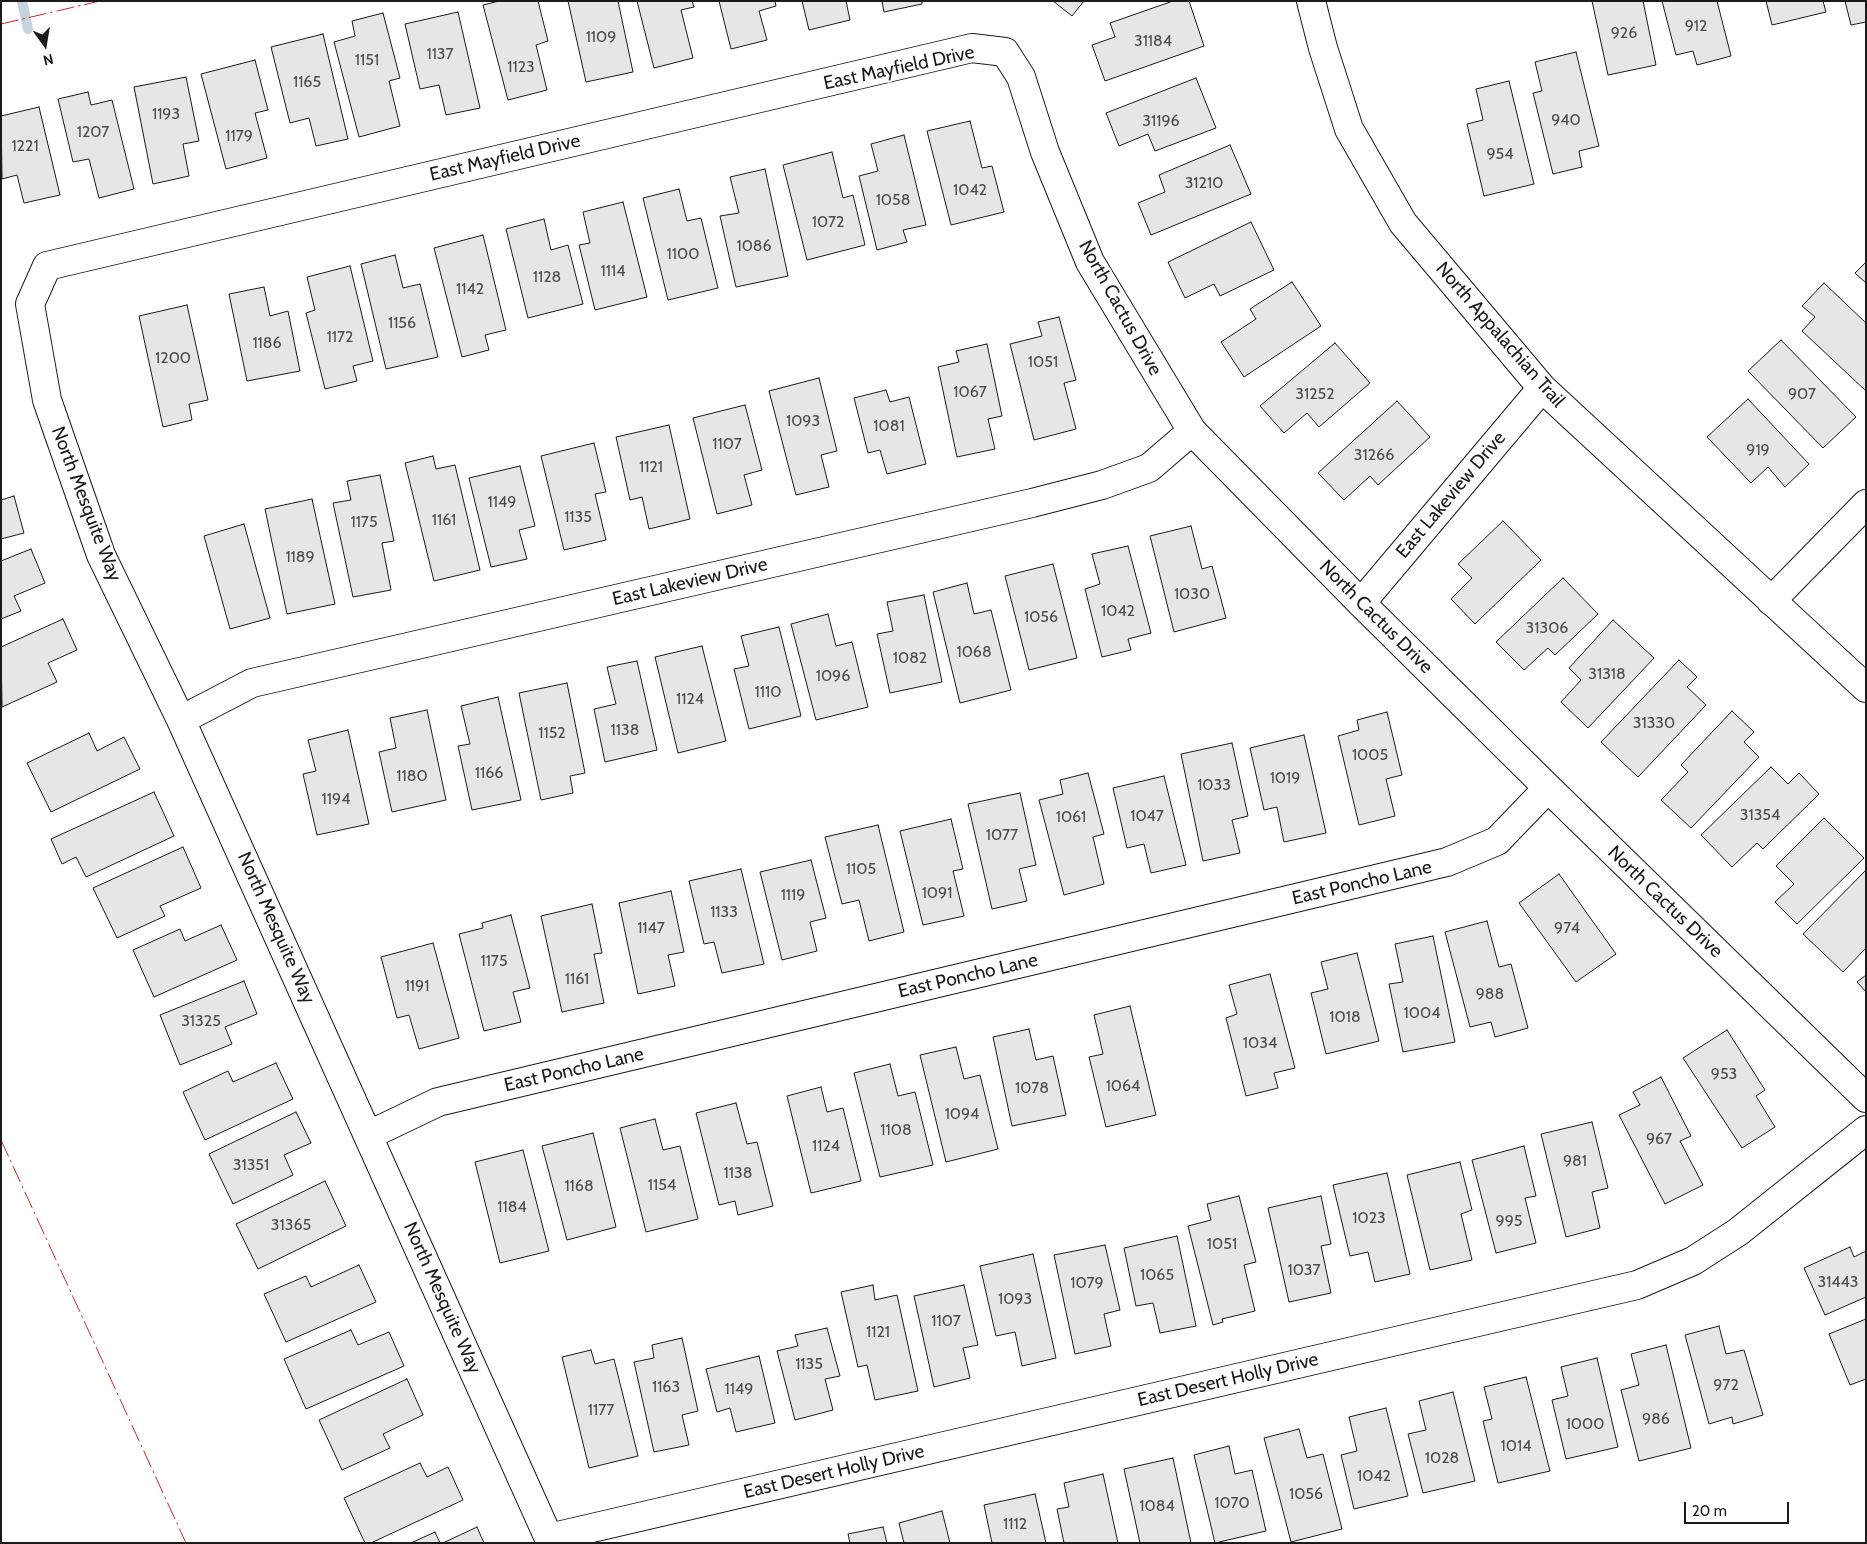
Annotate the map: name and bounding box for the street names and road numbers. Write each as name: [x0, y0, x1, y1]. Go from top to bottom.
street label: East Mayfield Drive: [821, 41, 977, 95]
street label: East Mayfield Drive: [428, 130, 582, 186]
street label: North Cactus Drive: [1073, 236, 1167, 380]
street label: North Appalachian Trail: [1431, 258, 1569, 412]
street label: North Mesquite Way: [46, 423, 126, 585]
street label: East Lakeview Drive: [1391, 427, 1511, 563]
street label: East Lakeview Drive: [610, 553, 770, 611]
street label: North Cactus Drive: [1315, 556, 1437, 678]
street label: North Cactus Drive: [1603, 841, 1727, 963]
street label: North Mesquite Way: [232, 849, 320, 1007]
street label: East Poncho Lane: [1290, 856, 1434, 910]
street label: East Poncho Lane: [896, 949, 1040, 1003]
street label: East Poncho Lane: [502, 1043, 646, 1097]
street label: North Mesquite Way: [398, 1219, 486, 1377]
street label: East Desert Holly Drive: [1135, 1348, 1321, 1412]
street label: East Desert Holly Drive: [741, 1440, 927, 1504]

